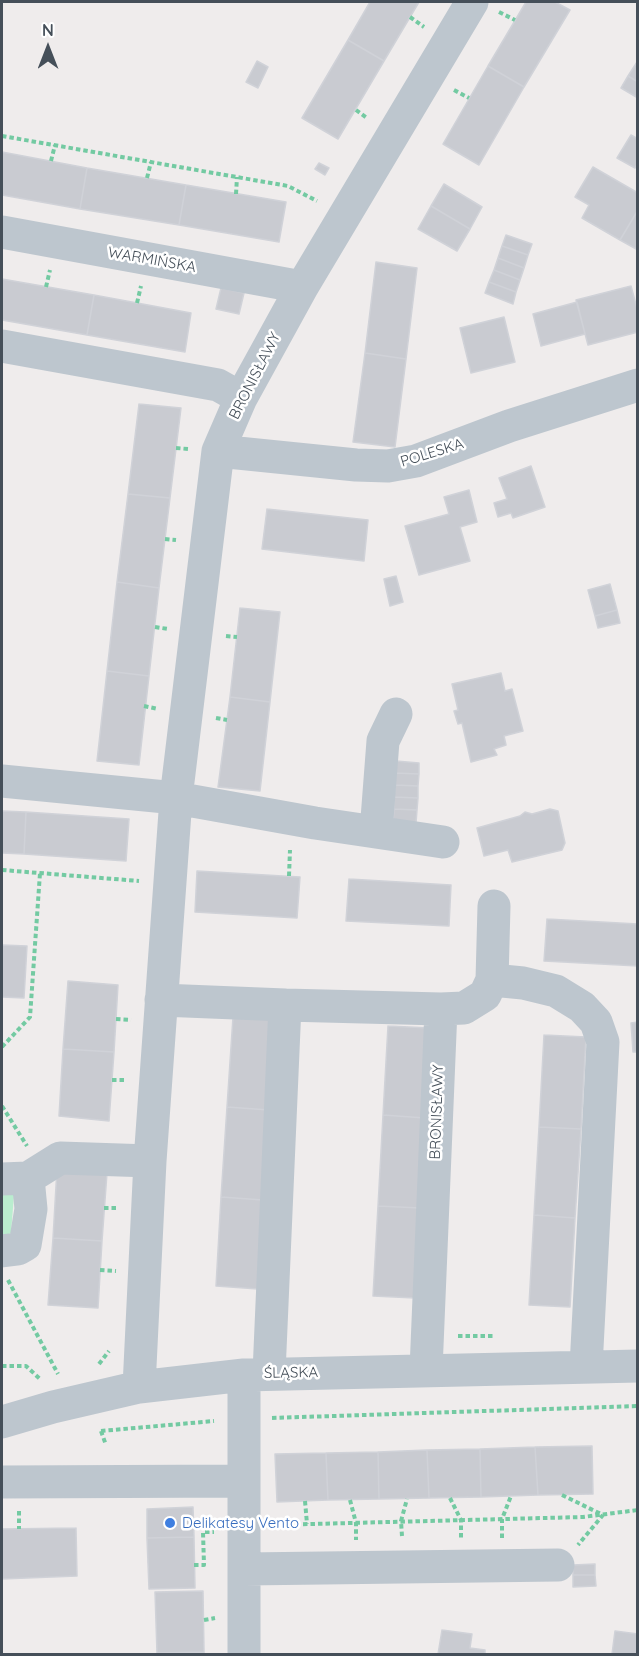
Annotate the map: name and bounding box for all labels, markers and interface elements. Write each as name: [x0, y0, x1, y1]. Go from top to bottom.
north arrow: [18, 18, 78, 78]
text: N: [42, 20, 54, 40]
street label: WARMIŃSKA: [106, 243, 198, 277]
street label: BRONISŁAWY: [225, 330, 285, 422]
street label: POLESKA: [398, 435, 466, 471]
street label: BRONISŁAWY: [426, 1064, 448, 1160]
street label: ŚLĄSKA: [264, 1364, 318, 1382]
place label: Delikatesy Vento: [182, 1514, 299, 1532]
marker: Delikatesy Vento: [163, 1516, 177, 1530]

